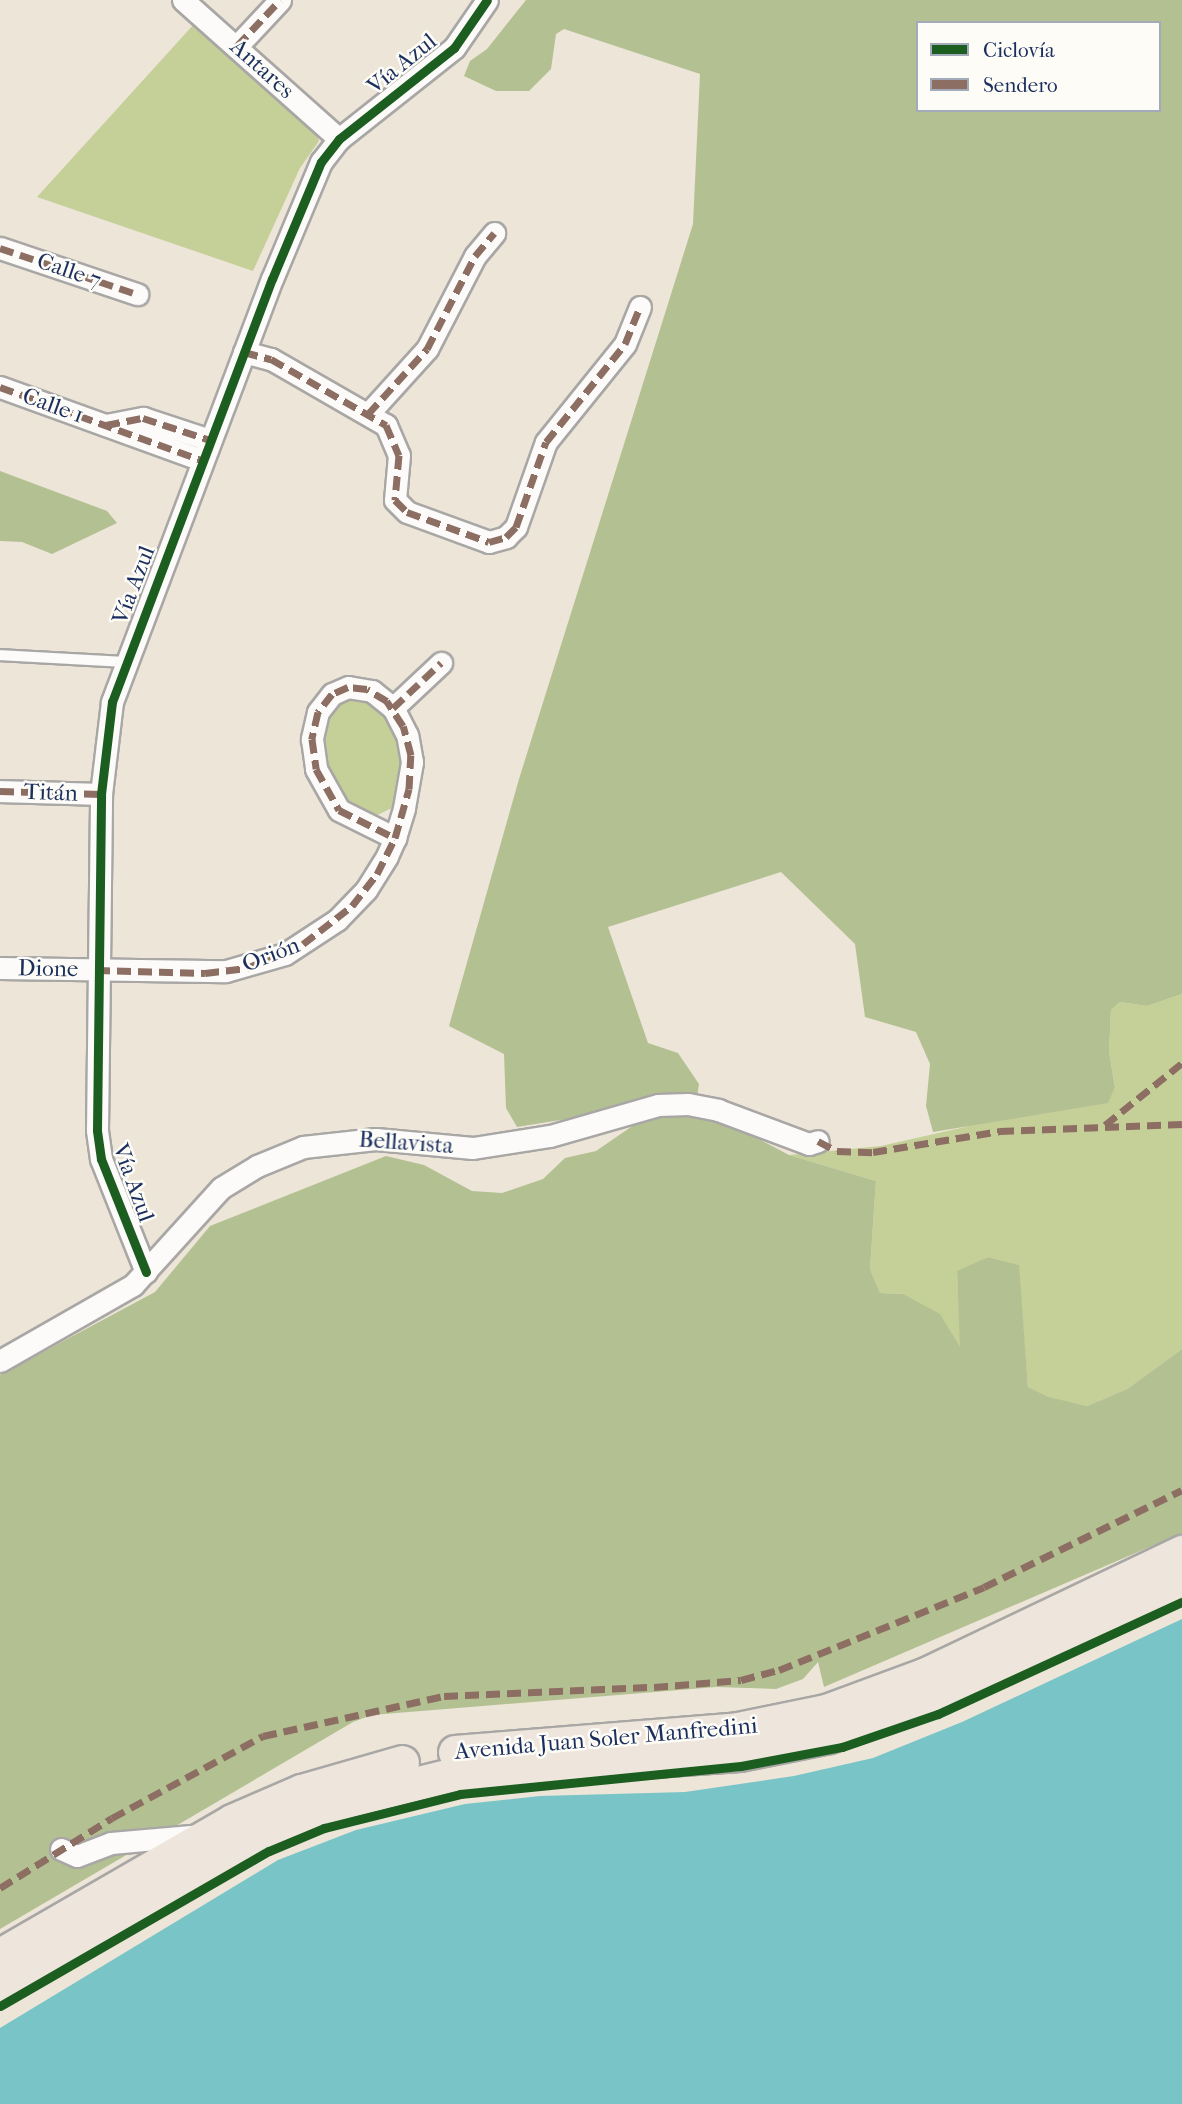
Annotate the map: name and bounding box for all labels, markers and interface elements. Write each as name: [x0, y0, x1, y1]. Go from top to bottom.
legend: [916, 21, 1161, 112]
street label: Vía Azul: [362, 28, 442, 100]
street label: Antares: [224, 33, 300, 105]
text: Ciclovía: [983, 38, 1055, 62]
text: Sendero: [983, 73, 1058, 97]
street label: Calle 7: [33, 247, 105, 295]
street label: Calle 1: [19, 382, 87, 430]
street label: Vía Azul: [107, 542, 161, 628]
street label: Titán: [24, 778, 78, 808]
street label: Orión: [238, 931, 304, 979]
street label: Dione: [18, 955, 78, 983]
street label: Bellavista: [358, 1126, 454, 1160]
street label: Vía Azul: [106, 1140, 160, 1226]
street label: Avenida Juan Soler Manfredini: [453, 1712, 759, 1766]

